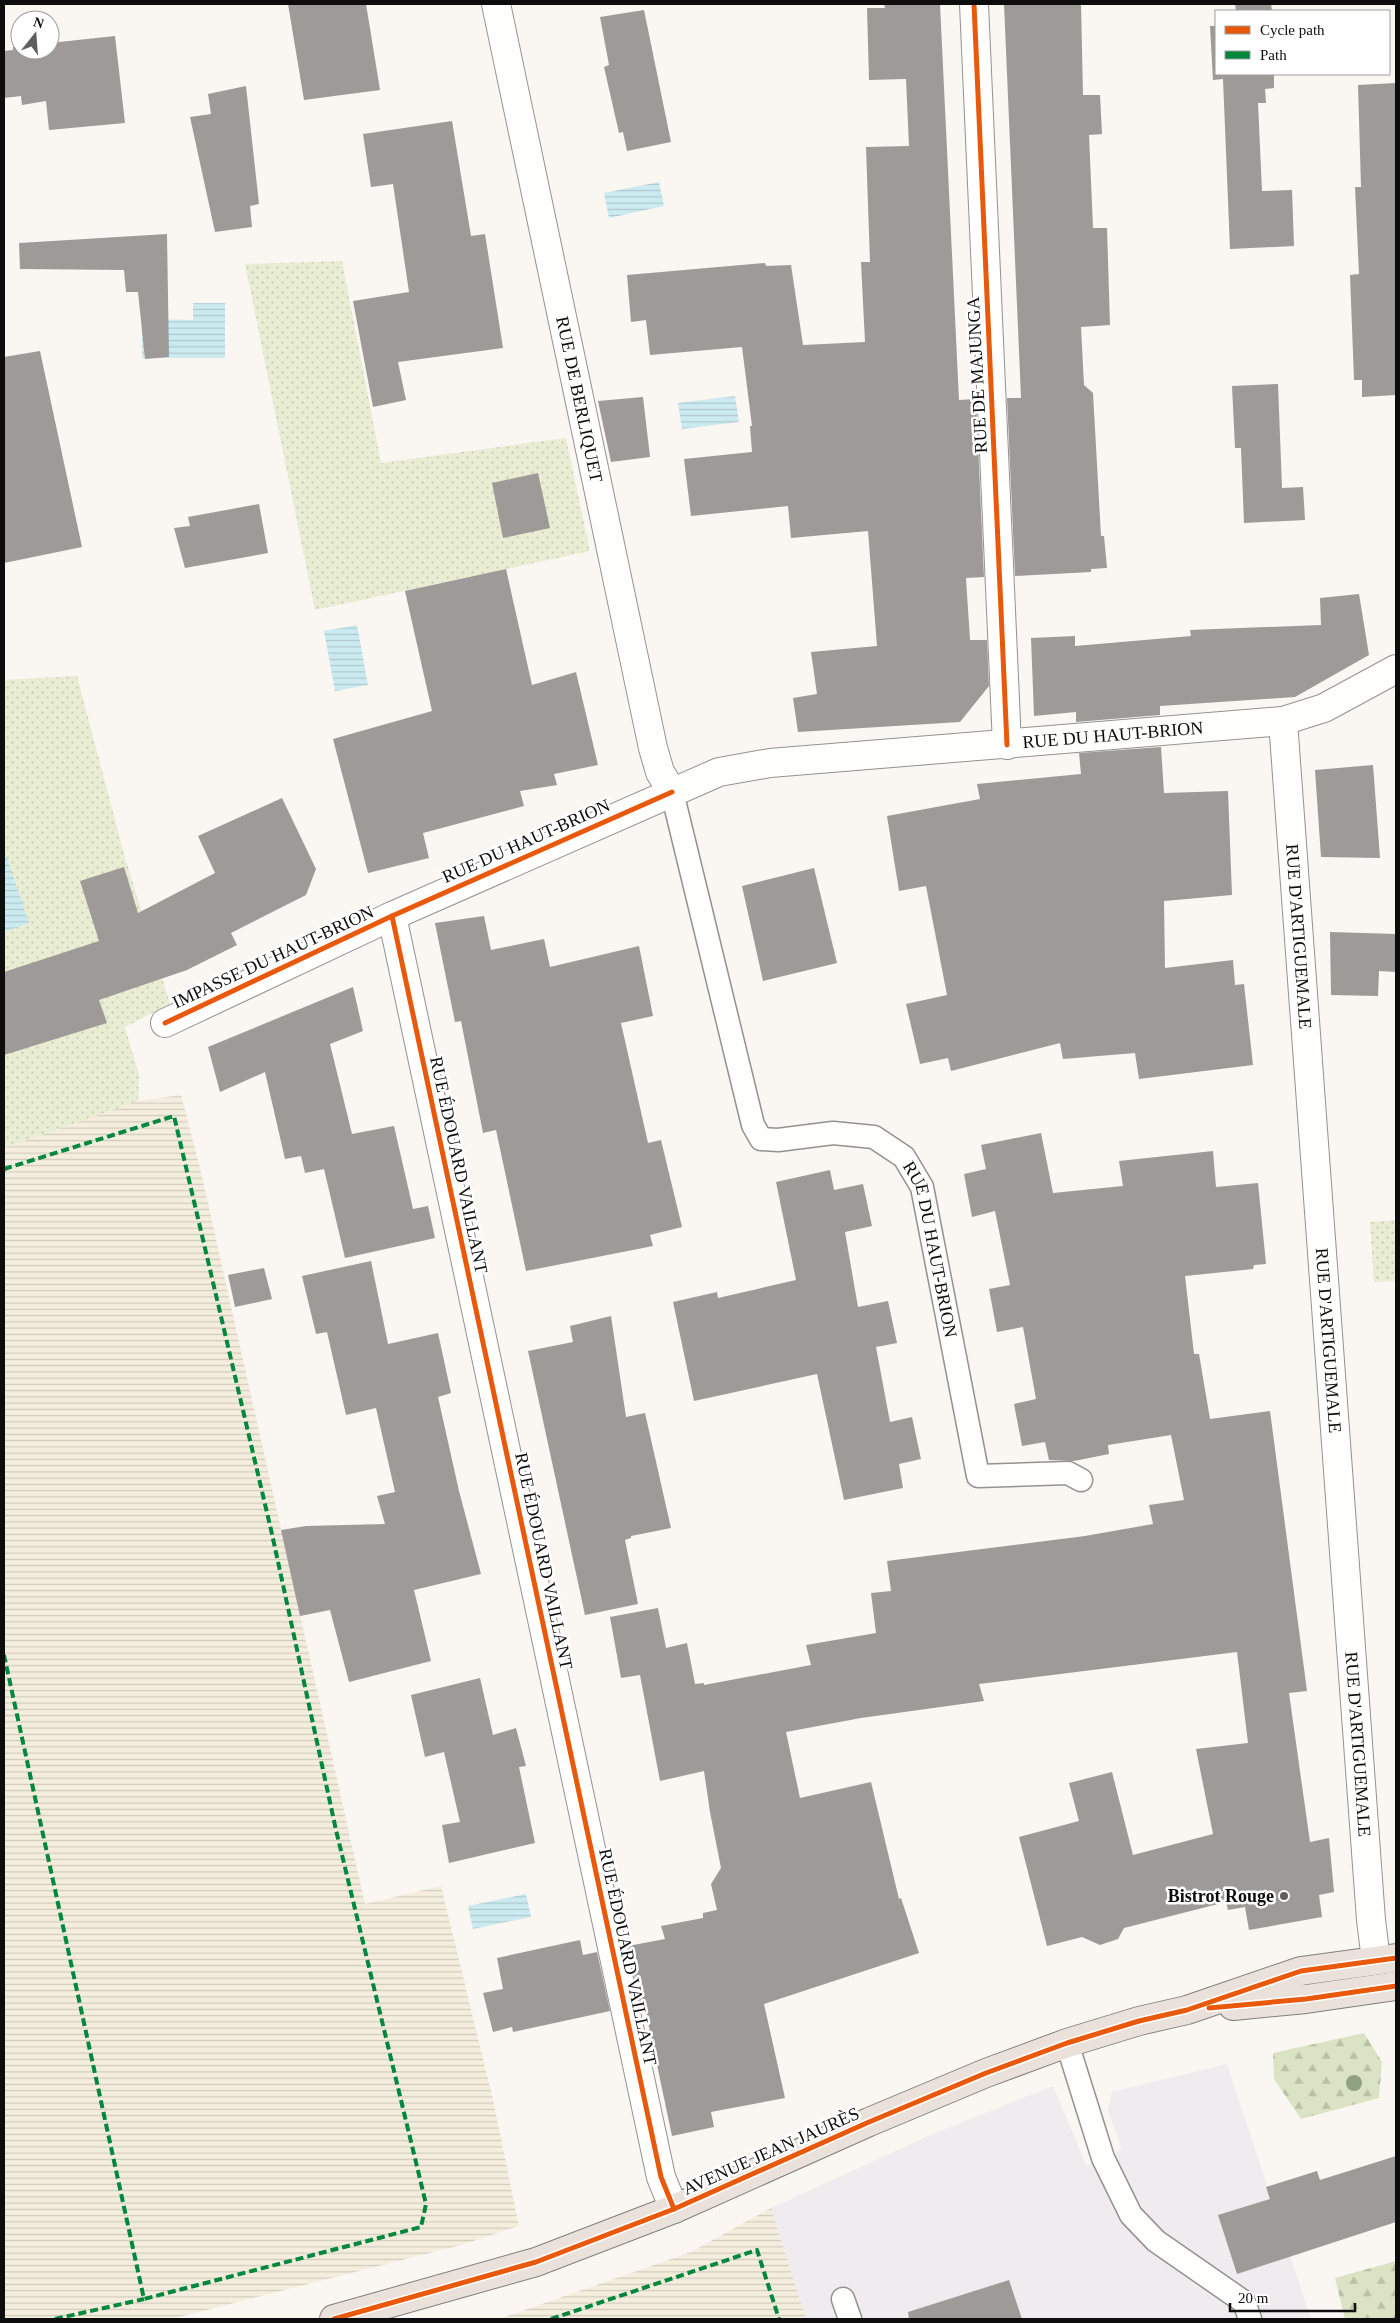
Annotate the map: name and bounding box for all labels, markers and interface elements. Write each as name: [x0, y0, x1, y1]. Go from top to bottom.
north arrow: [10, 10, 60, 60]
legend: [1215, 10, 1390, 75]
text: N: [32, 14, 46, 32]
text: Cycle path: [1260, 22, 1325, 38]
text: Path: [1260, 47, 1287, 63]
street label: RUE DE MAJUNGA: [963, 296, 991, 454]
street label: RUE DE BERLIQUET: [552, 315, 607, 484]
street label: RUE DU HAUT-BRION: [1022, 718, 1204, 752]
street label: RUE DU HAUT-BRION: [439, 795, 613, 887]
street label: RUE D'ARTIGUEMALE: [1282, 843, 1316, 1030]
street label: IMPASSE DU HAUT-BRION: [169, 902, 377, 1012]
street label: RUE ÉDOUARD VAILLANT: [426, 1054, 493, 1275]
street label: RUE DU HAUT-BRION: [899, 1158, 961, 1339]
street label: RUE D'ARTIGUEMALE: [1312, 1247, 1345, 1434]
street label: RUE ÉDOUARD VAILLANT: [511, 1450, 578, 1671]
street label: RUE D'ARTIGUEMALE: [1341, 1651, 1375, 1838]
street label: RUE ÉDOUARD VAILLANT: [595, 1846, 662, 2067]
place label: Bistrot Rouge: [1168, 1886, 1274, 1906]
marker: Bistrot Rouge: [1278, 1890, 1290, 1902]
street label: AVENUE JEAN JAURÈS: [679, 2102, 862, 2199]
scale bar: [1230, 2280, 1355, 2312]
text: 20 m: [1238, 2290, 1269, 2306]

